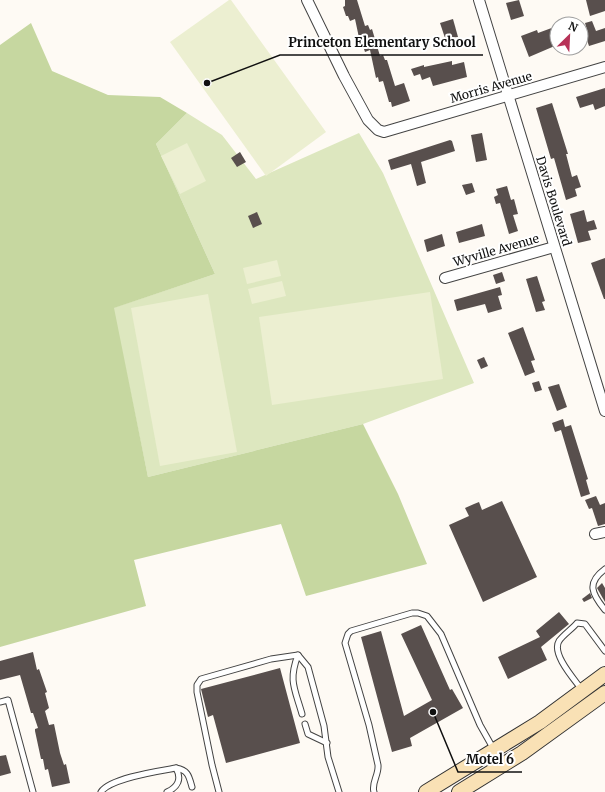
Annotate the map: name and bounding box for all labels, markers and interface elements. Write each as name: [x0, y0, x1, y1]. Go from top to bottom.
north arrow: [549, 16, 589, 56]
text: N: [566, 19, 580, 35]
callout: Princeton Elementary School: [280, 30, 483, 55]
text: Princeton Elementary School: [288, 34, 476, 51]
street label: Morris Avenue: [448, 68, 534, 106]
street label: Davis Boulevard: [533, 154, 575, 248]
street label: Wyville Avenue: [450, 231, 541, 270]
callout: Motel 6: [458, 747, 522, 772]
text: Motel 6: [466, 751, 514, 768]

